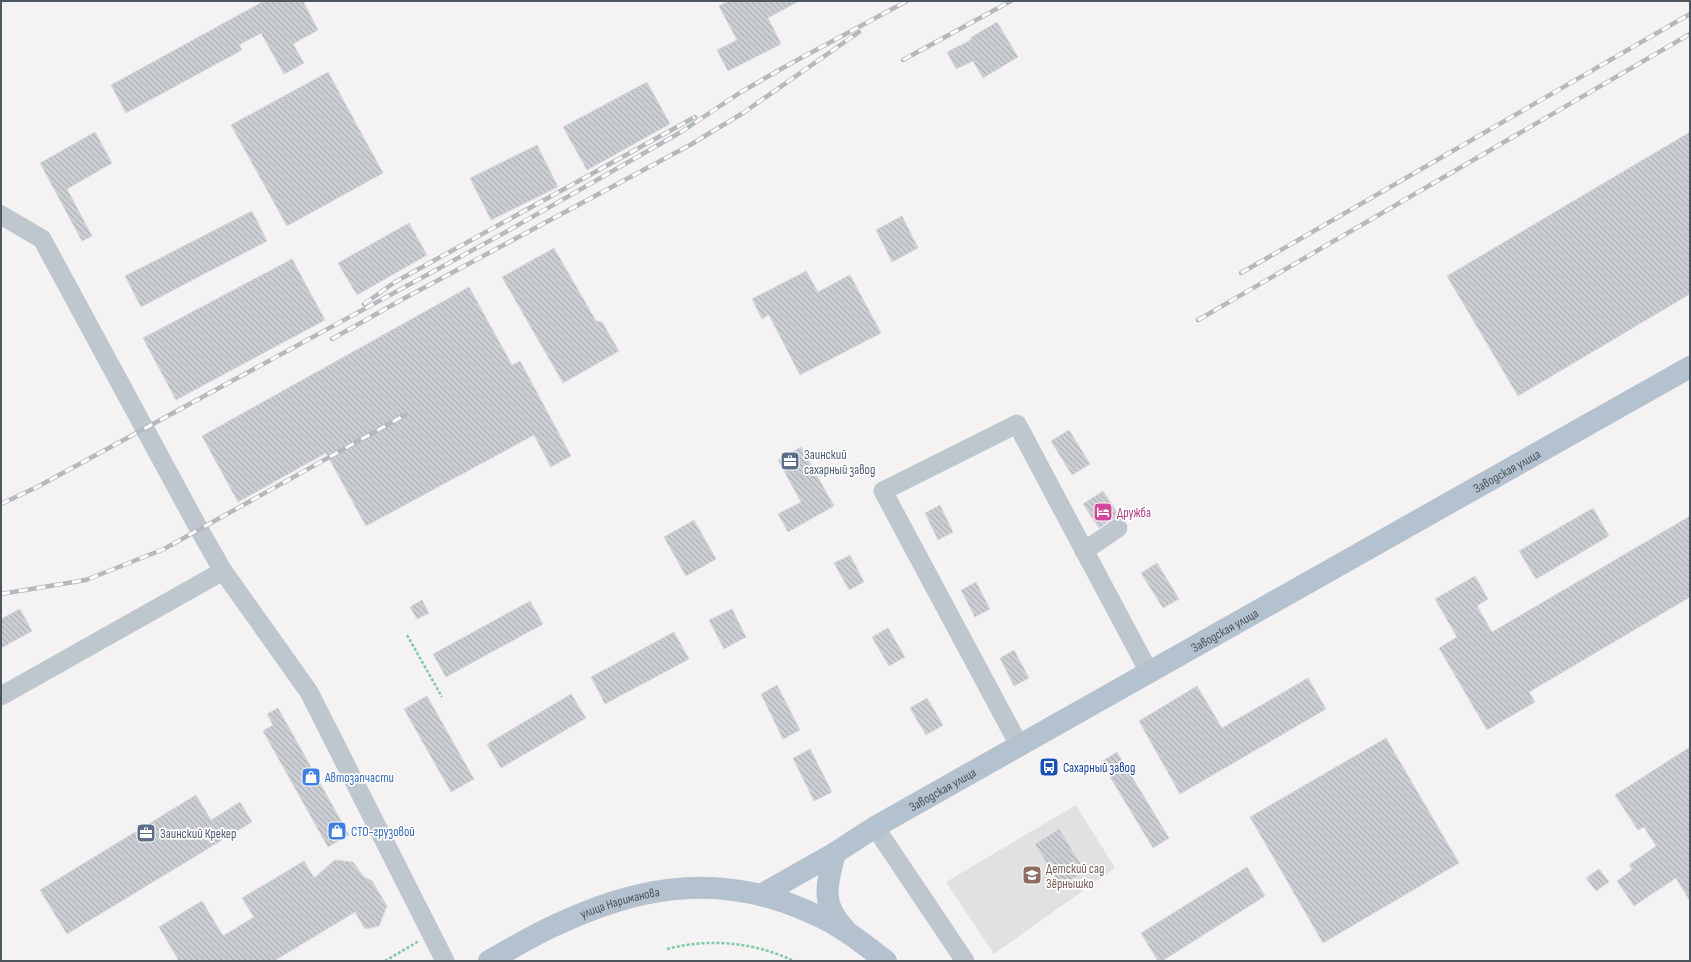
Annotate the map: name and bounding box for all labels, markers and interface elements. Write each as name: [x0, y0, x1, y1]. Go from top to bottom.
street label: Заводская улица: [1471, 446, 1543, 497]
place label: Заинский сахарный завод: [804, 447, 875, 478]
office icon: Заинский сахарный завод: [779, 450, 801, 472]
hotel icon: Дружба: [1092, 501, 1114, 523]
place label: Дружба: [1117, 505, 1151, 521]
street label: Заводская улица: [1188, 605, 1261, 656]
bus stop icon: Сахарный завод: [1038, 756, 1060, 778]
place label: Сахарный завод: [1063, 760, 1135, 776]
street label: Заводская улица: [906, 765, 979, 815]
shop icon: Автозапчасти: [300, 766, 322, 788]
place label: Автозапчасти: [324, 770, 394, 786]
shop icon: СТО-грузовой: [326, 820, 348, 842]
office icon: Заинский Крекер: [135, 822, 157, 844]
place label: СТО-грузовой: [351, 824, 415, 840]
place label: Заинский Крекер: [160, 826, 236, 842]
place label: Детский сад Зёрнышко: [1046, 861, 1104, 892]
school or university icon: Детский сад Зёрнышко: [1021, 864, 1043, 886]
street label: улица Нариманова: [578, 884, 661, 923]

